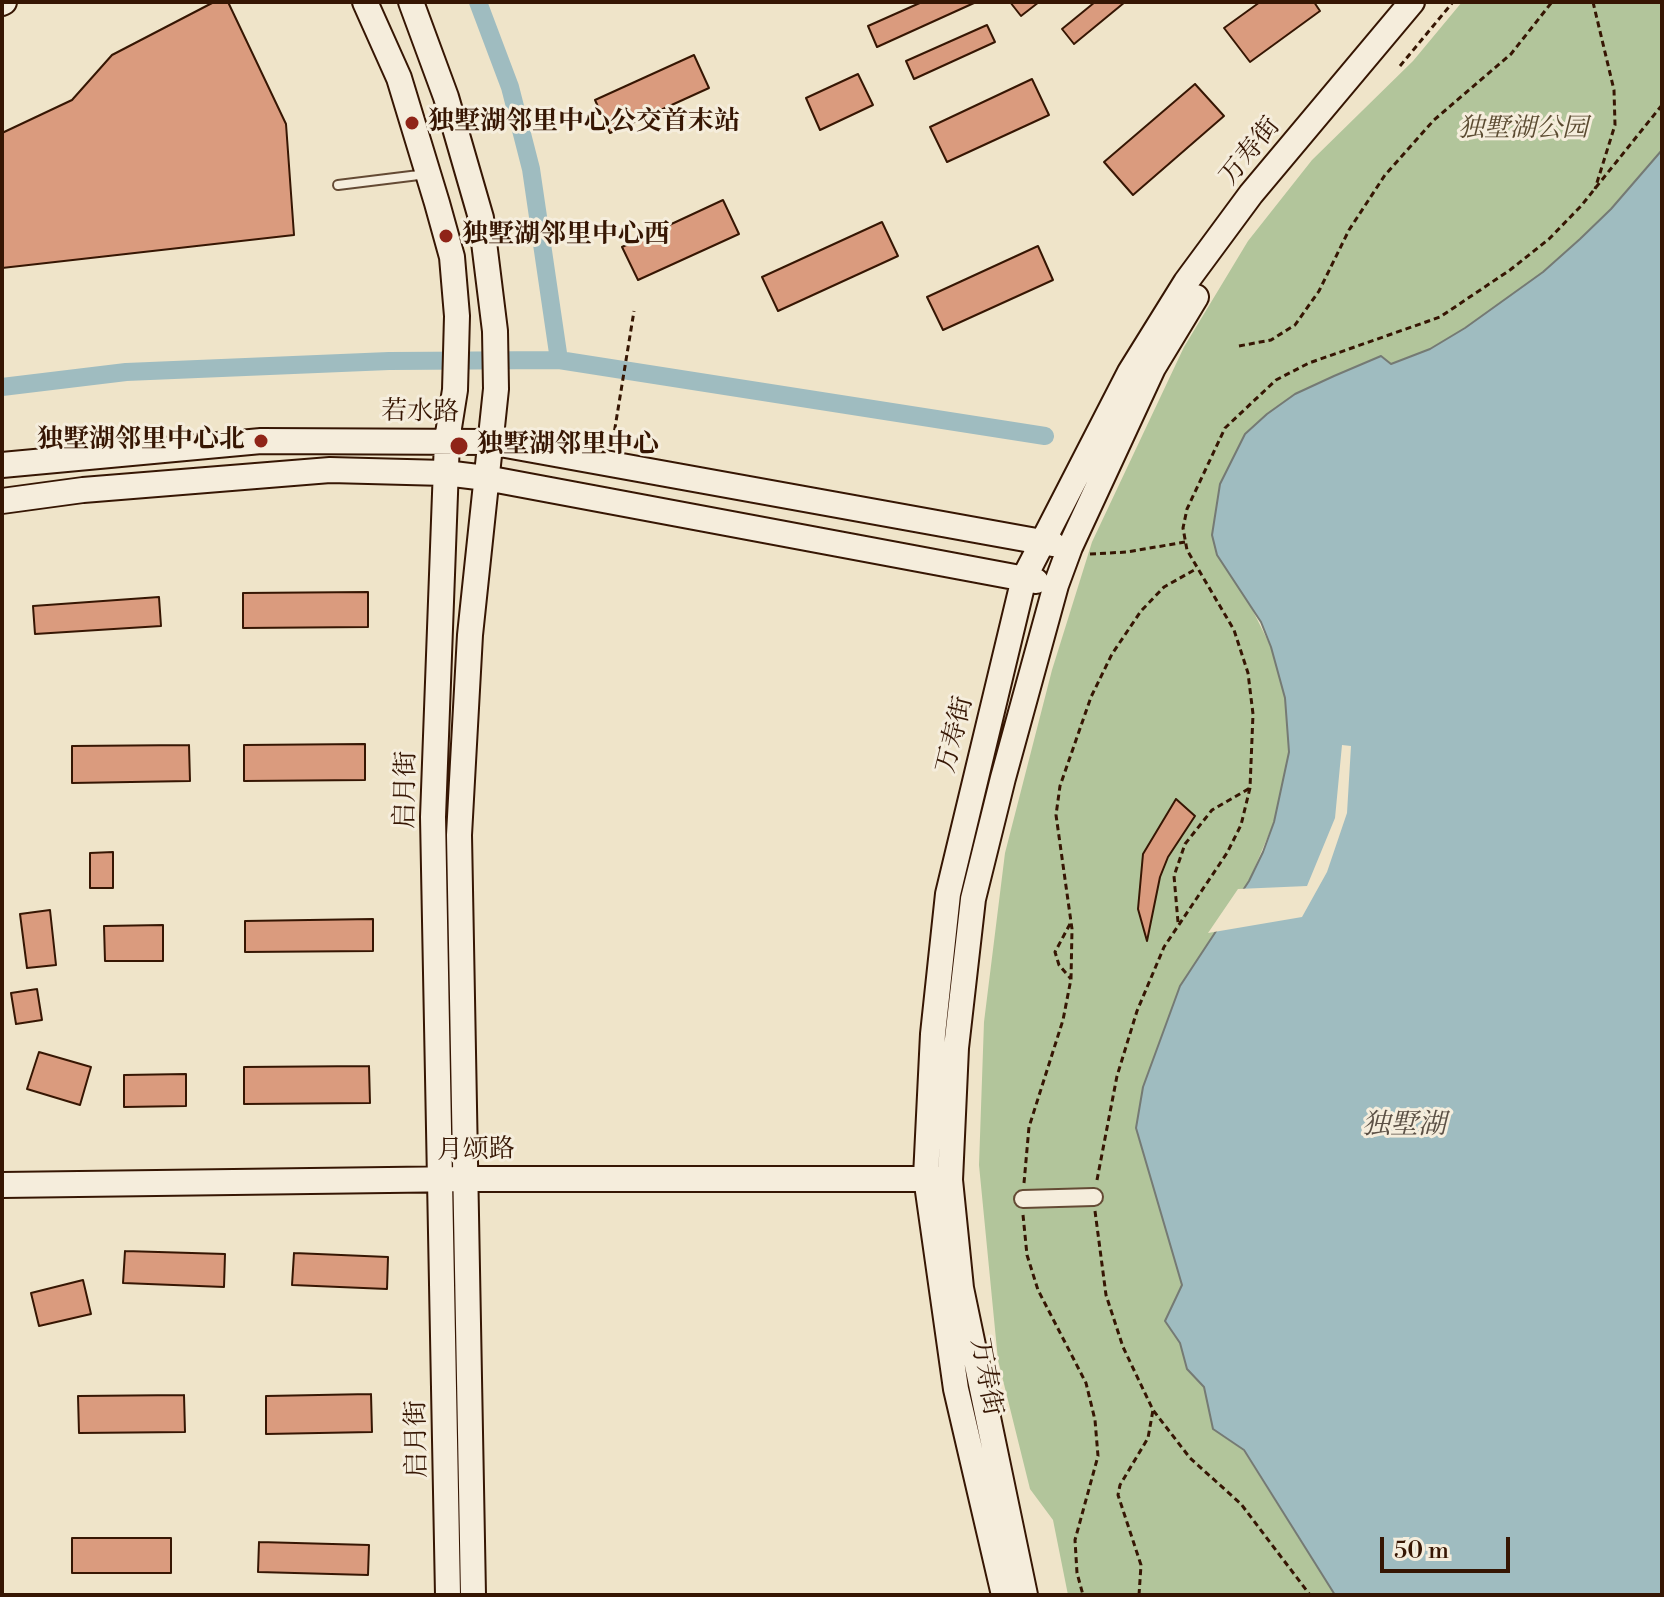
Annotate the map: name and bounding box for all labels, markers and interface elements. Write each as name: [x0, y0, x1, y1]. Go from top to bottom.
place label: 独墅湖邻里中心公交首末站: [428, 107, 740, 139]
street label: 万寿街: [1214, 112, 1288, 192]
marker: 独墅湖邻里中心公交首末站: [403, 114, 421, 132]
park label: 独墅湖公园: [1458, 114, 1588, 146]
place label: 独墅湖邻里中心西: [462, 220, 670, 252]
marker: 独墅湖邻里中心西: [437, 227, 455, 245]
street label: 若水路: [381, 397, 459, 429]
place label: 独墅湖邻里中心北: [37, 425, 245, 457]
place label: 独墅湖邻里中心: [477, 430, 659, 462]
marker: 独墅湖邻里中心北: [252, 432, 270, 450]
marker: 独墅湖邻里中心: [448, 435, 470, 457]
street label: 万寿街: [931, 693, 981, 777]
street label: 启月街: [391, 751, 423, 829]
water label: 独墅湖: [1362, 1109, 1446, 1143]
street label: 月颂路: [437, 1135, 515, 1167]
street label: 万寿街: [963, 1336, 1007, 1418]
street label: 启月街: [402, 1400, 434, 1478]
scale bar: [1384, 1521, 1514, 1571]
text: 50 m: [1394, 1536, 1449, 1566]

